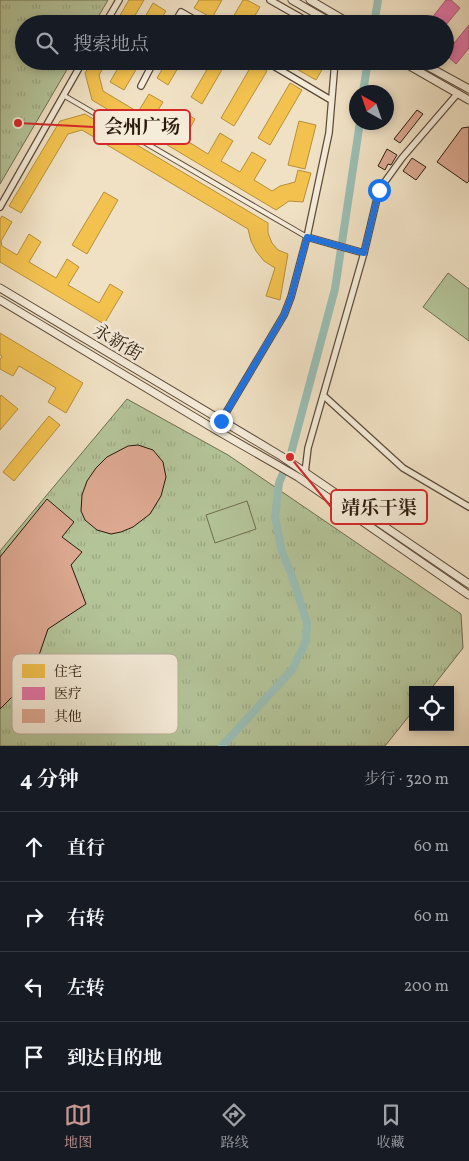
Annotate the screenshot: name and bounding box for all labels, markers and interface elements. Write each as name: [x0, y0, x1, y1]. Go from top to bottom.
search box: [15, 15, 454, 70]
icon: search: [33, 29, 61, 57]
text: 搜索地点: [73, 32, 149, 58]
north arrow: [349, 85, 394, 130]
callout: 会州广场: [94, 110, 190, 144]
text: 会州广场: [104, 115, 180, 141]
route start: [368, 179, 391, 202]
street label: 永新街: [88, 319, 147, 368]
route end: [210, 410, 233, 433]
callout: 靖乐干渠: [331, 490, 427, 524]
text: 靖乐干渠: [341, 496, 417, 522]
legend: [12, 654, 178, 734]
text: 住宅: [54, 663, 82, 682]
text: 医疗: [54, 685, 82, 704]
map controls: [409, 686, 454, 731]
button: locate: [409, 686, 454, 731]
text: 其他: [54, 708, 82, 727]
text: 4 分钟: [20, 766, 79, 795]
text: 步行 · 320 m: [364, 769, 449, 791]
icon: ahead: [20, 833, 48, 861]
text: 直行: [67, 836, 105, 862]
text: 60 m: [414, 836, 449, 858]
icon: right: [20, 903, 48, 931]
text: 右转: [67, 906, 105, 932]
text: 60 m: [414, 906, 449, 928]
icon: left: [20, 973, 48, 1001]
text: 左转: [67, 976, 105, 1002]
text: 200 m: [404, 976, 449, 998]
icon: arrive: [20, 1043, 48, 1071]
text: 到达目的地: [67, 1046, 162, 1072]
tab: 地图: [64, 1101, 92, 1153]
tab: 路线: [220, 1101, 248, 1153]
tab: 收藏: [377, 1101, 405, 1153]

